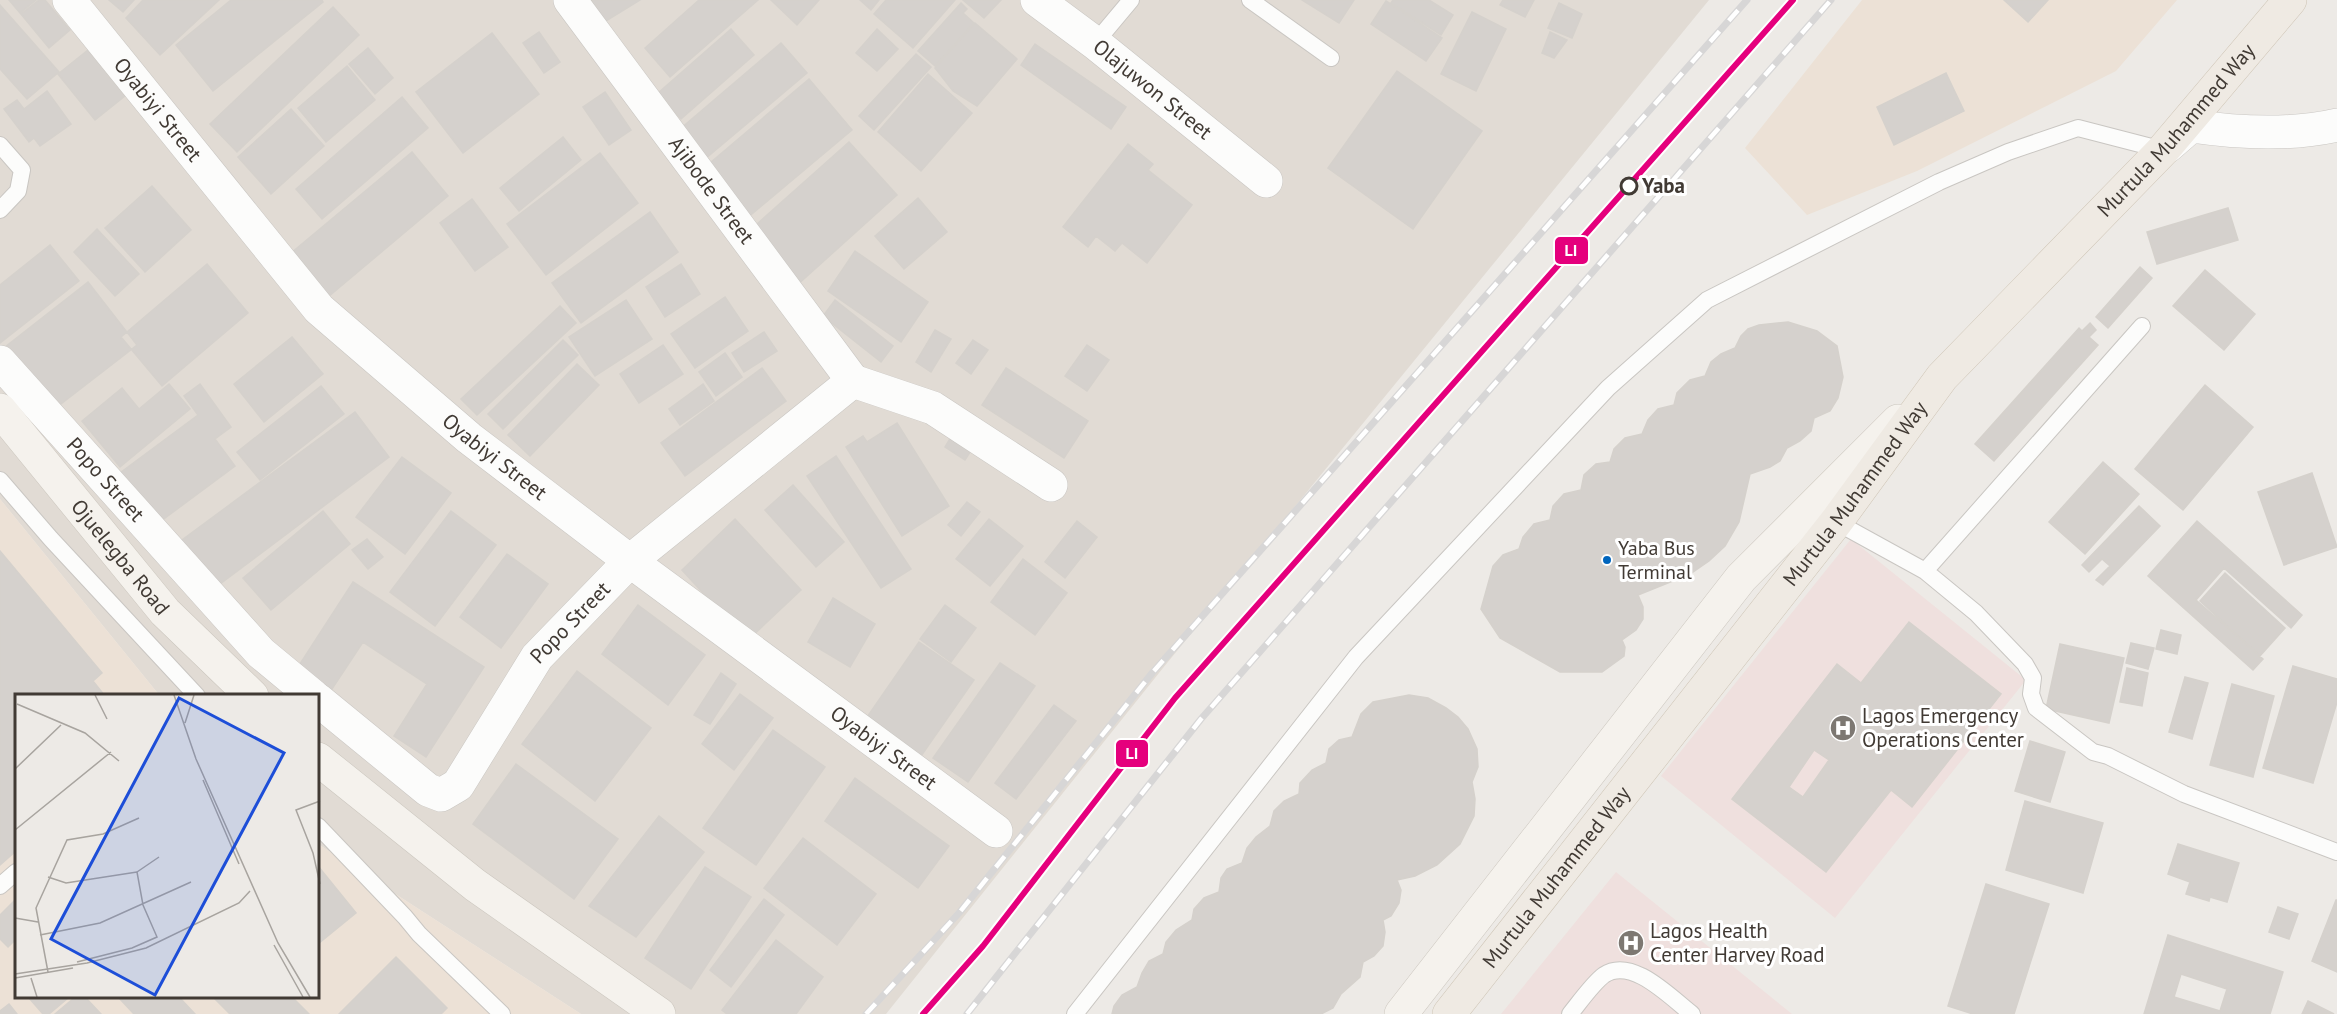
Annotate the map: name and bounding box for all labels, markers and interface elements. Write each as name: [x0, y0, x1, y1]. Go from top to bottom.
street label: Olajuwon Street: [1088, 33, 1218, 145]
street label: Murtula Muhammed Way: [2091, 37, 2261, 223]
street label: Oyabiyi Street: [108, 52, 208, 167]
street label: Ajibode Street: [663, 131, 761, 249]
place label: Yaba: [1641, 172, 1685, 199]
marker: Yaba: [1620, 177, 1638, 195]
line badge: LI: [1554, 236, 1589, 265]
text: LI: [1565, 240, 1577, 260]
street label: Murtula Muhammed Way: [1777, 396, 1933, 591]
street label: Oyabiyi Street: [437, 407, 553, 506]
street label: Popo Street: [61, 432, 151, 527]
street label: Ojuelegba Road: [65, 493, 176, 620]
place label: Yaba Bus Terminal: [1618, 535, 1695, 585]
marker: Yaba Bus Terminal: [1601, 554, 1613, 566]
street label: Popo Street: [524, 576, 616, 669]
inset map: [15, 694, 320, 999]
street label: Oyabiyi Street: [825, 699, 943, 796]
place label: Lagos Emergency Operations Center: [1862, 702, 2024, 753]
hospital icon: Lagos Emergency Operations Center: [1828, 713, 1858, 743]
line badge: LI: [1115, 739, 1149, 768]
text: LI: [1126, 743, 1138, 763]
street label: Murtula Muhammed Way: [1476, 780, 1636, 973]
place label: Lagos Health Center Harvey Road: [1650, 917, 1825, 968]
hospital icon: Lagos Health Center Harvey Road: [1616, 928, 1646, 958]

